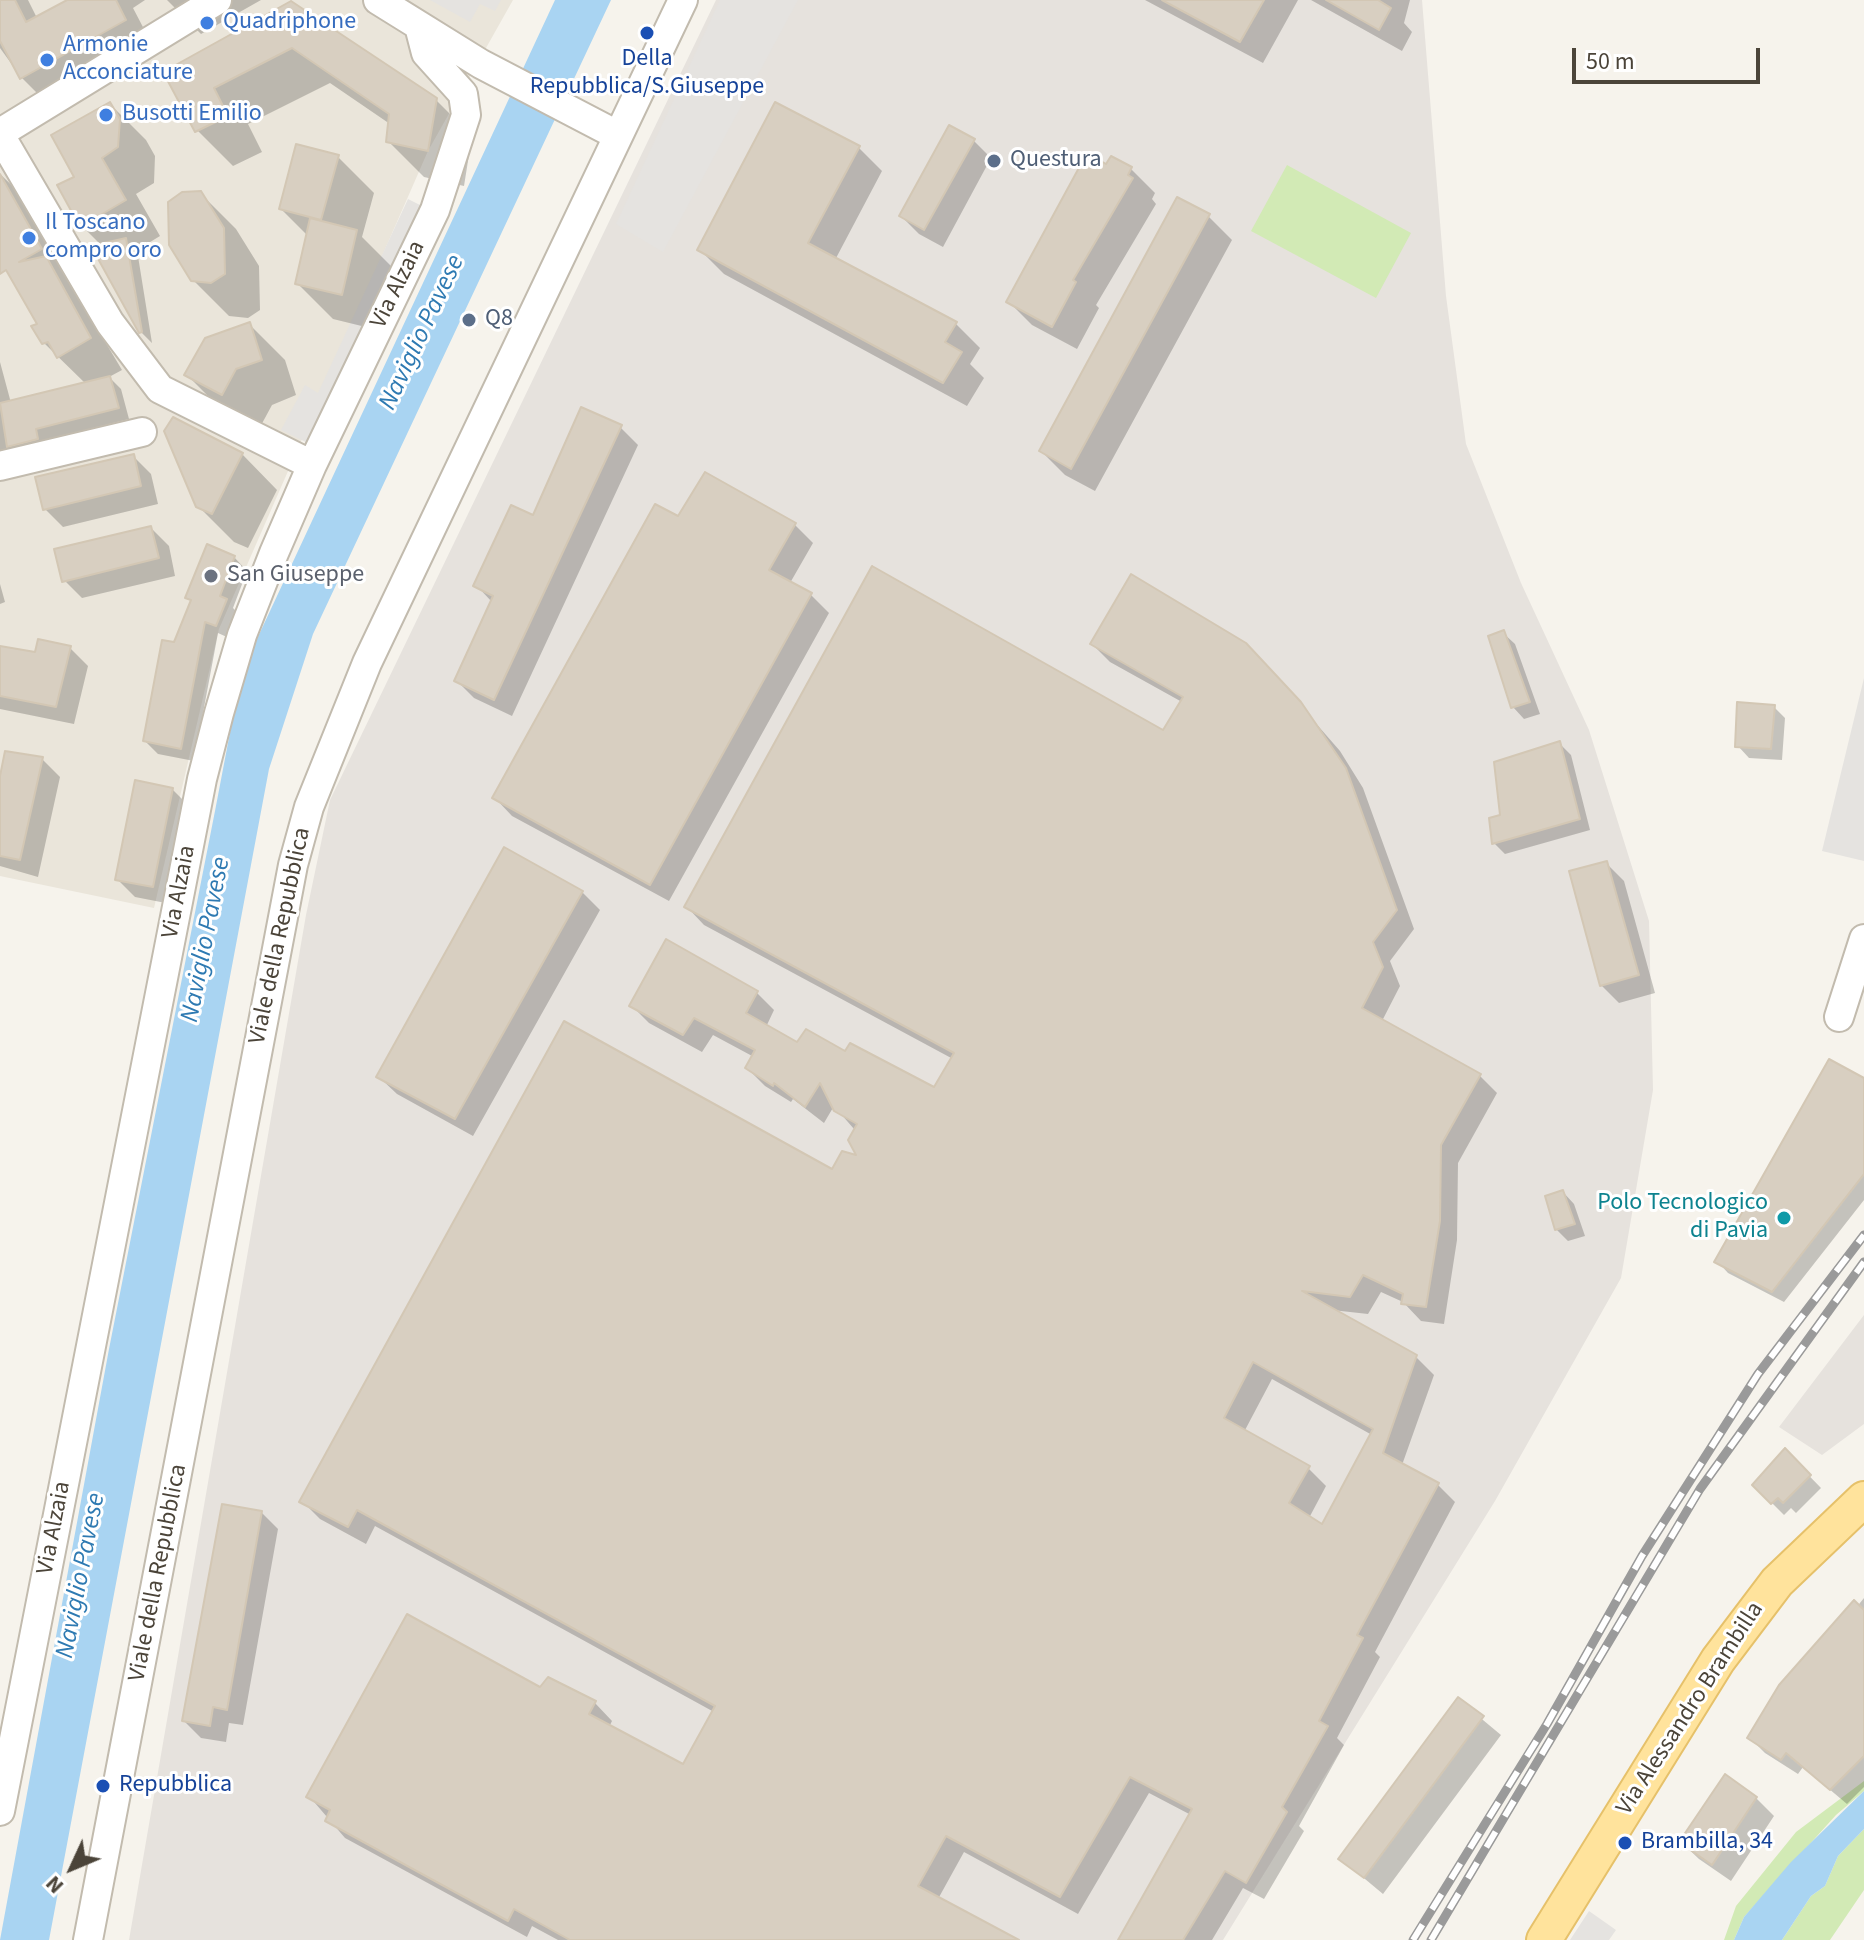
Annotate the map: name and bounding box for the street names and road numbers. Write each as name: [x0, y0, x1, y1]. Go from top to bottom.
street label: Via Alzaia: [365, 236, 433, 334]
street label: Viale della Repubblica: [244, 825, 318, 1047]
street label: Via Alzaia: [157, 843, 203, 941]
street label: Viale della Repubblica: [124, 1462, 194, 1684]
street label: Via Alzaia: [32, 1479, 78, 1577]
street label: Via Alessandro Brambilla: [1611, 1597, 1771, 1821]

